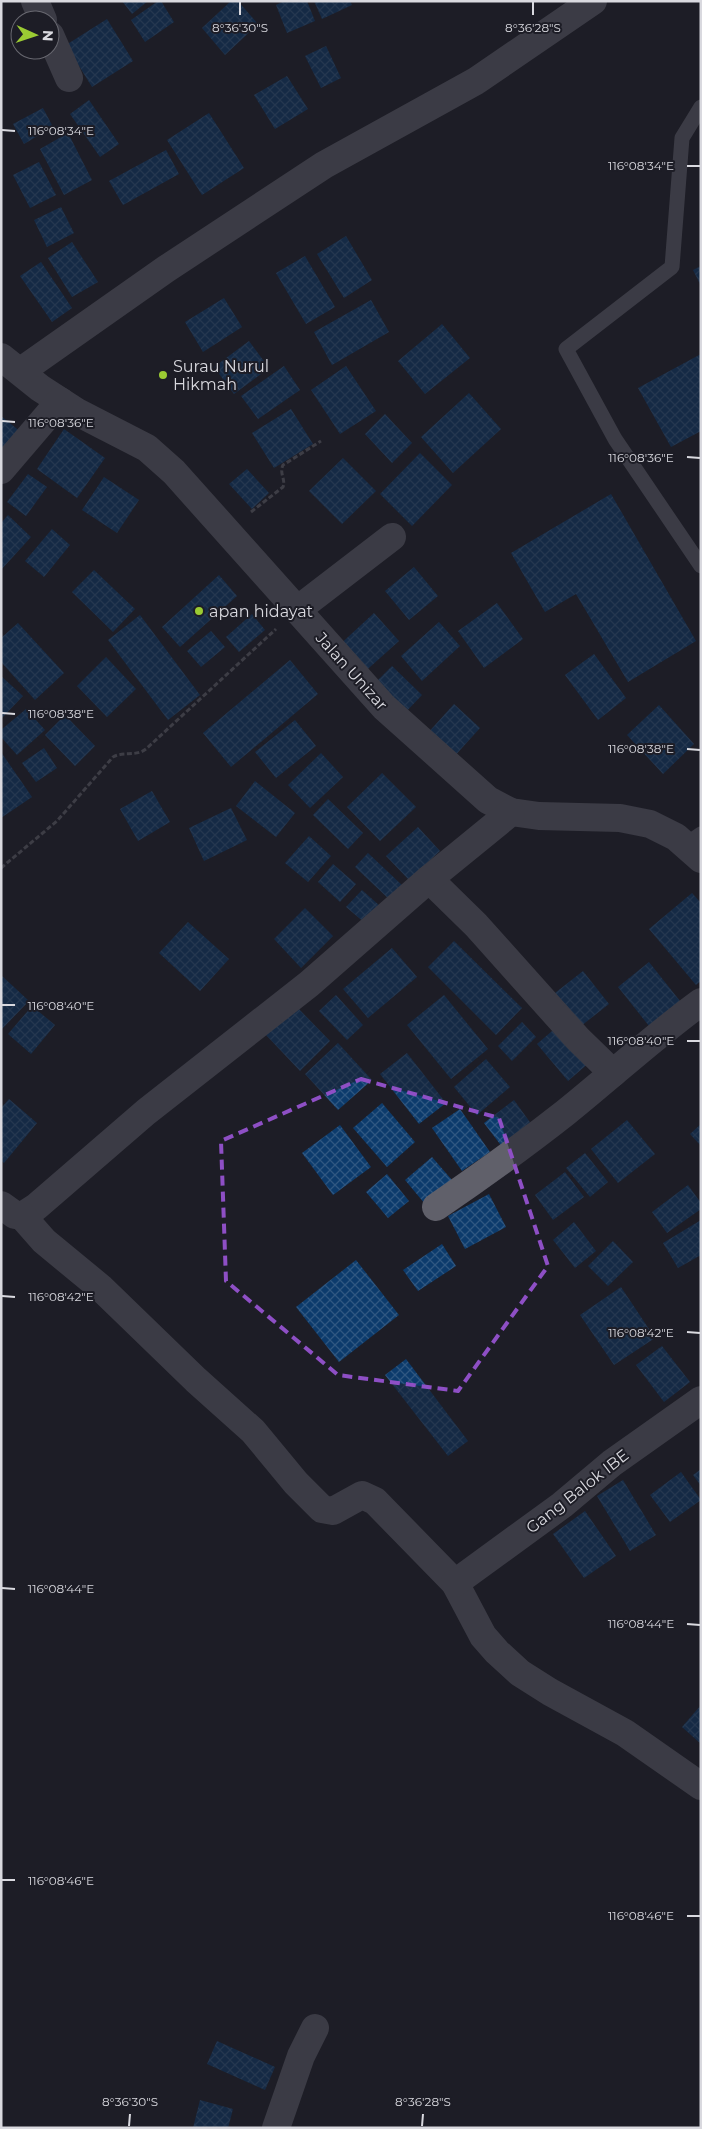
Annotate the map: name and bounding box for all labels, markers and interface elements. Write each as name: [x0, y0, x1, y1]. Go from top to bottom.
north arrow: [10, 10, 60, 60]
text: 8°36'30"S: [212, 20, 268, 35]
text: 8°36'28"S: [505, 20, 561, 35]
text: N: [39, 30, 57, 42]
text: 116°08'34"E: [28, 123, 94, 138]
text: 116°08'34"E: [608, 158, 674, 173]
place label: Surau Nurul Hikmah: [173, 357, 269, 394]
marker: Surau Nurul Hikmah: [157, 369, 169, 381]
text: 116°08'36"E: [28, 415, 94, 430]
text: 116°08'36"E: [608, 450, 674, 465]
place label: apan hidayat: [209, 602, 314, 621]
marker: apan hidayat: [193, 605, 205, 617]
street label: Jalan Unizar: [311, 628, 391, 714]
text: 116°08'38"E: [28, 706, 94, 721]
text: 116°08'38"E: [608, 741, 674, 756]
text: 116°08'40"E: [28, 998, 94, 1013]
text: 116°08'40"E: [608, 1033, 674, 1048]
text: 116°08'42"E: [28, 1289, 94, 1304]
text: 116°08'42"E: [608, 1325, 674, 1340]
street label: Gang Balok IBE: [522, 1445, 632, 1537]
text: 116°08'44"E: [28, 1581, 94, 1596]
text: 116°08'44"E: [608, 1616, 674, 1631]
text: 116°08'46"E: [28, 1873, 94, 1888]
text: 116°08'46"E: [608, 1908, 674, 1923]
text: 8°36'30"S: [102, 2094, 158, 2109]
text: 8°36'28"S: [395, 2094, 451, 2109]

